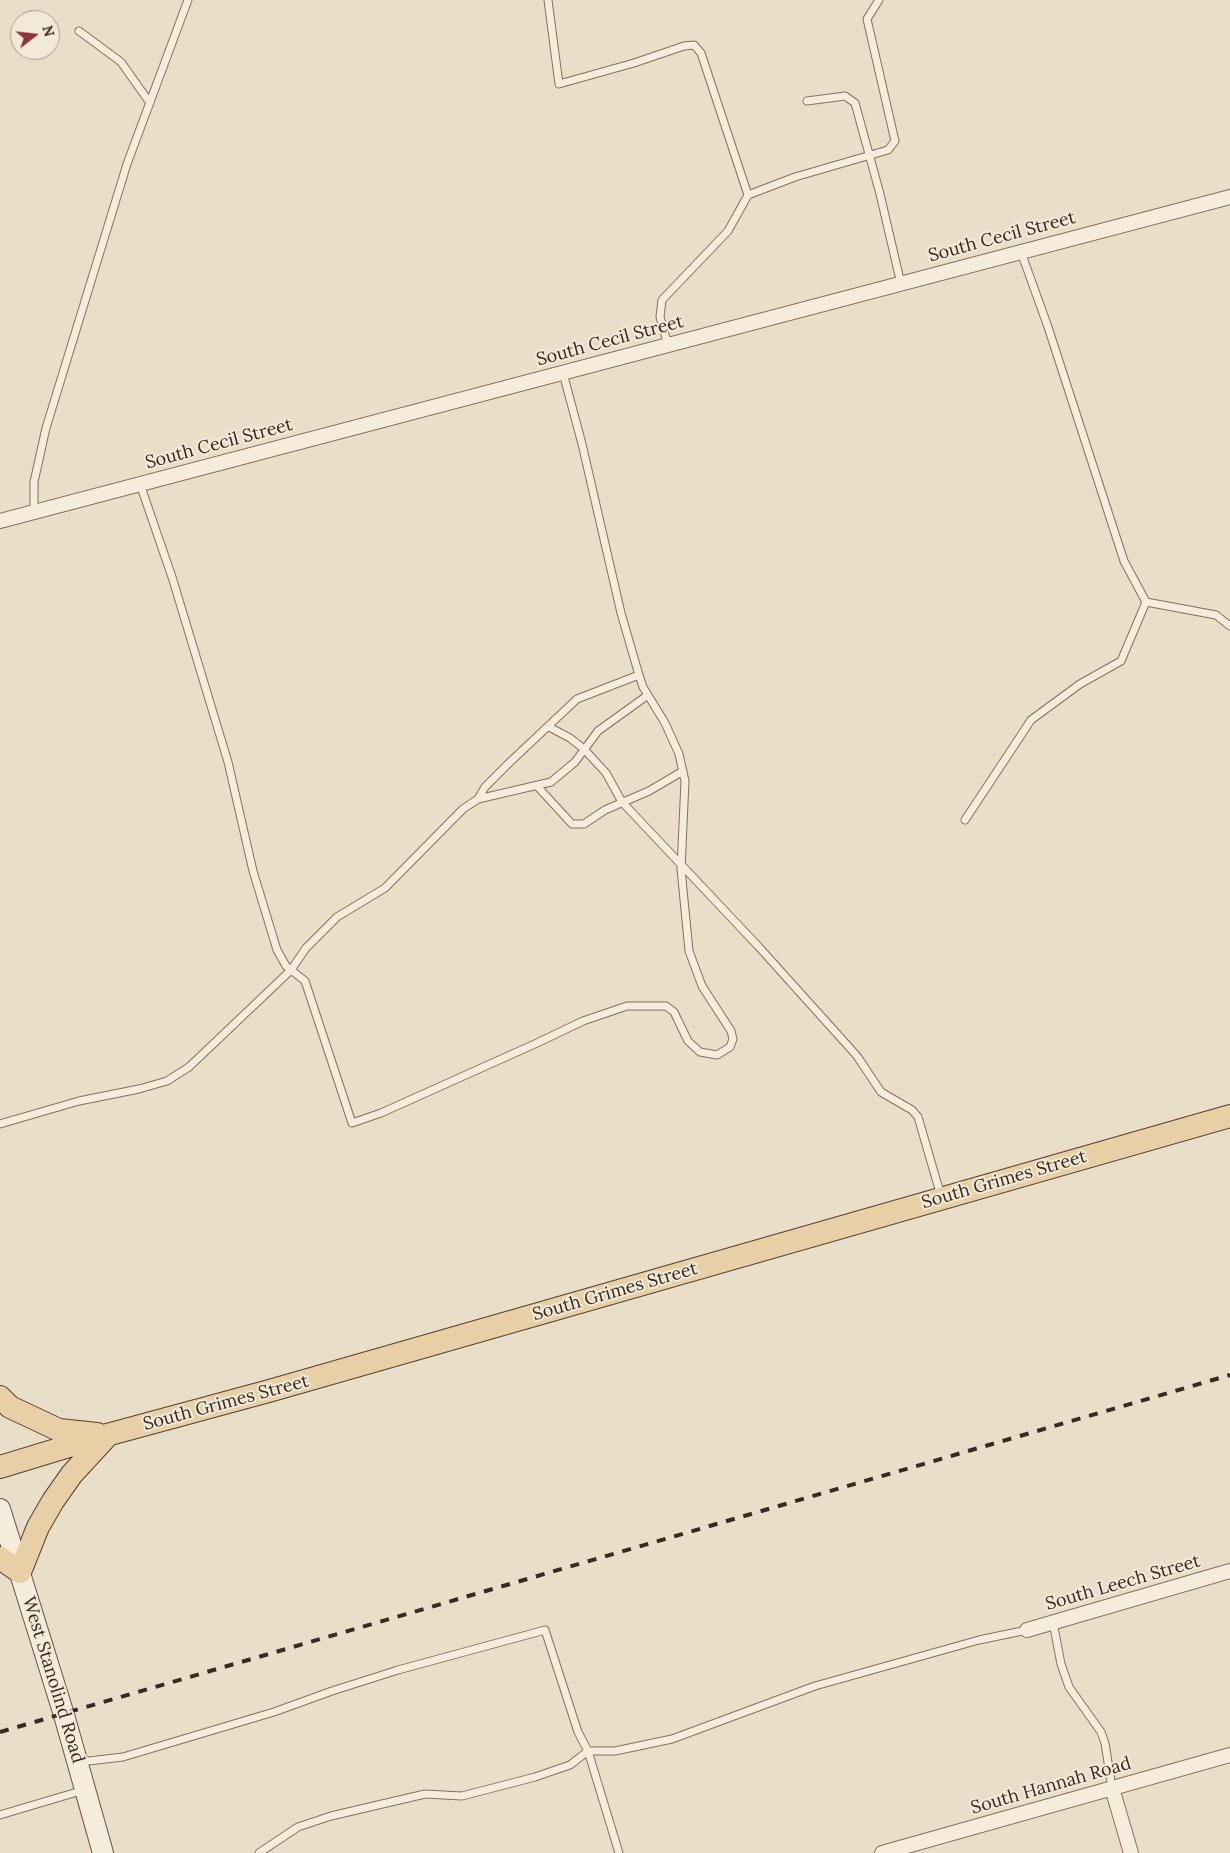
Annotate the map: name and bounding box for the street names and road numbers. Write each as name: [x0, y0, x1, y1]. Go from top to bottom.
street label: South Cecil Street: [926, 207, 1078, 267]
street label: South Cecil Street: [534, 311, 686, 371]
street label: South Cecil Street: [143, 414, 295, 474]
street label: South Grimes Street: [919, 1146, 1089, 1214]
street label: South Grimes Street: [530, 1258, 700, 1326]
street label: South Grimes Street: [141, 1371, 311, 1435]
street label: South Leech Street: [1043, 1551, 1203, 1615]
street label: West Stanolind Road: [17, 1594, 89, 1766]
street label: South Hannah Road: [968, 1753, 1134, 1819]

